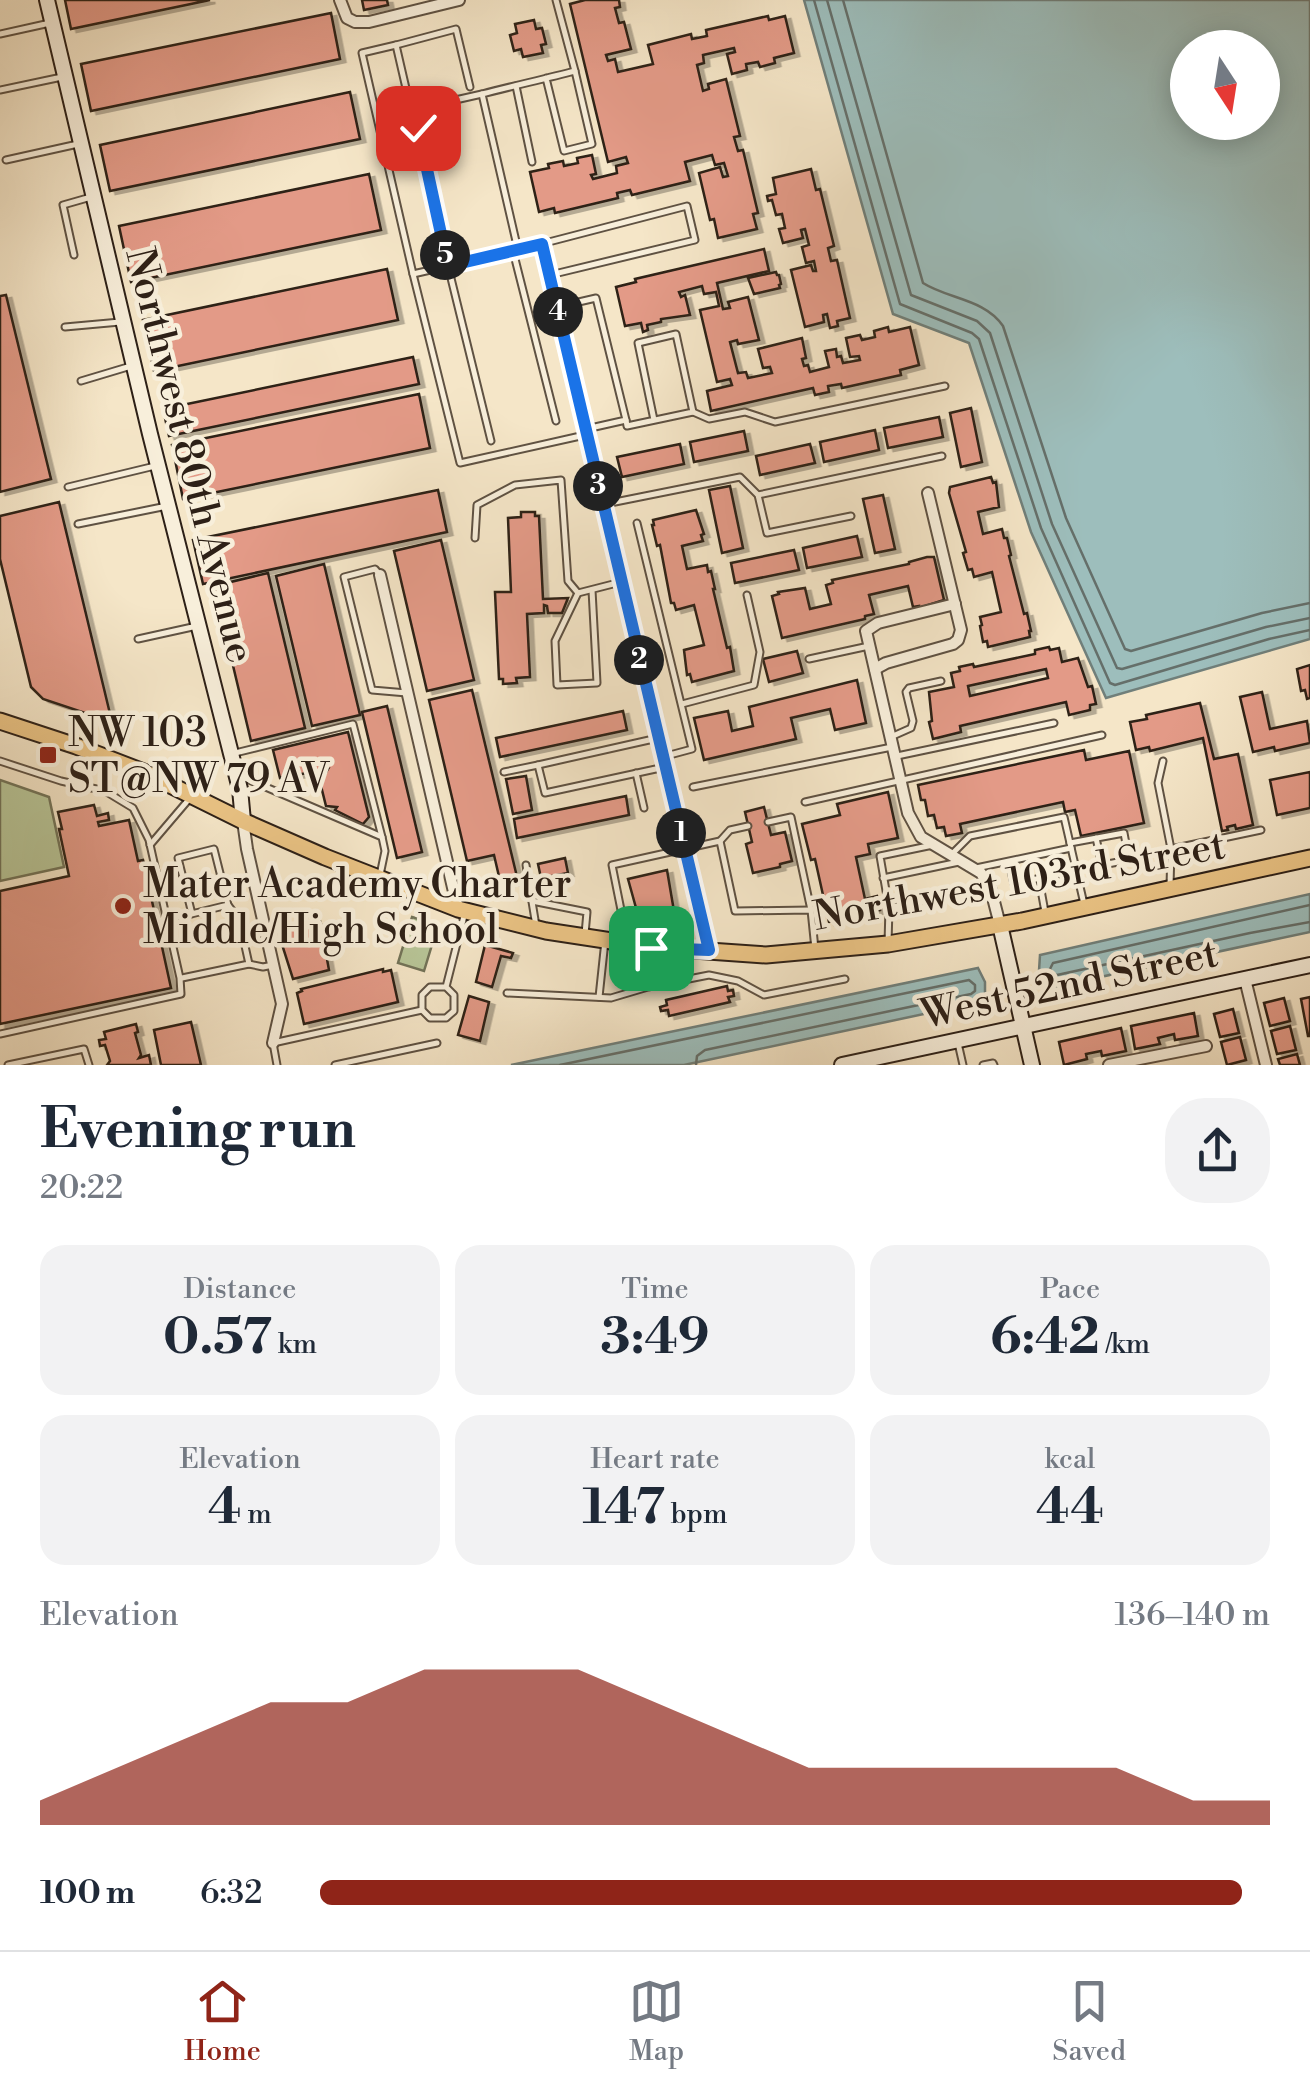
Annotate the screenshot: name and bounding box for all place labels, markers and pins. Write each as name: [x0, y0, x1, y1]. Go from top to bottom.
pin: [376, 86, 461, 171]
pin: 5: [420, 230, 470, 280]
pin: 4: [533, 287, 583, 337]
pin: 3: [573, 461, 623, 511]
pin: 2: [614, 635, 664, 685]
place label: NW 103 ST@NW 79 AV: [68, 709, 330, 805]
marker: NW 103 ST@NW 79 AV: [37, 744, 59, 766]
pin: 1: [656, 808, 706, 858]
place label: Mater Academy Charter Middle/High School: [143, 860, 572, 957]
marker: Mater Academy Charter Middle/High School: [112, 895, 134, 917]
pin: [609, 906, 694, 991]

